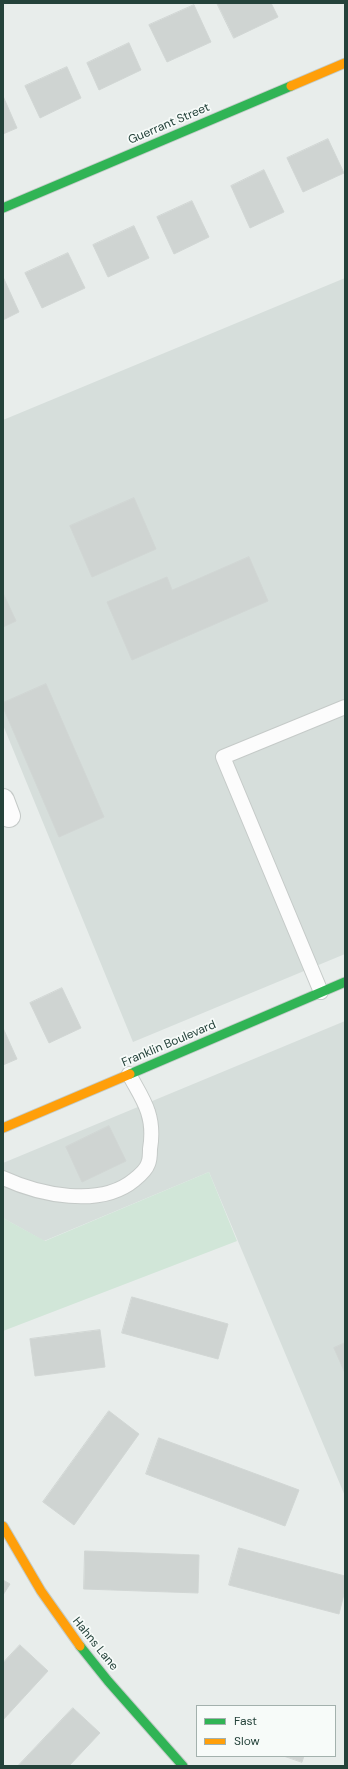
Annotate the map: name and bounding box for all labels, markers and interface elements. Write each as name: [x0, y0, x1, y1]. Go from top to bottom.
street label: Guerrant Street: [126, 100, 212, 148]
street label: Franklin Boulevard: [120, 1018, 218, 1070]
street label: Hahns Lane: [69, 1614, 121, 1674]
legend: [196, 1705, 336, 1757]
text: Fast: [234, 1713, 257, 1729]
text: Slow: [234, 1733, 260, 1749]

